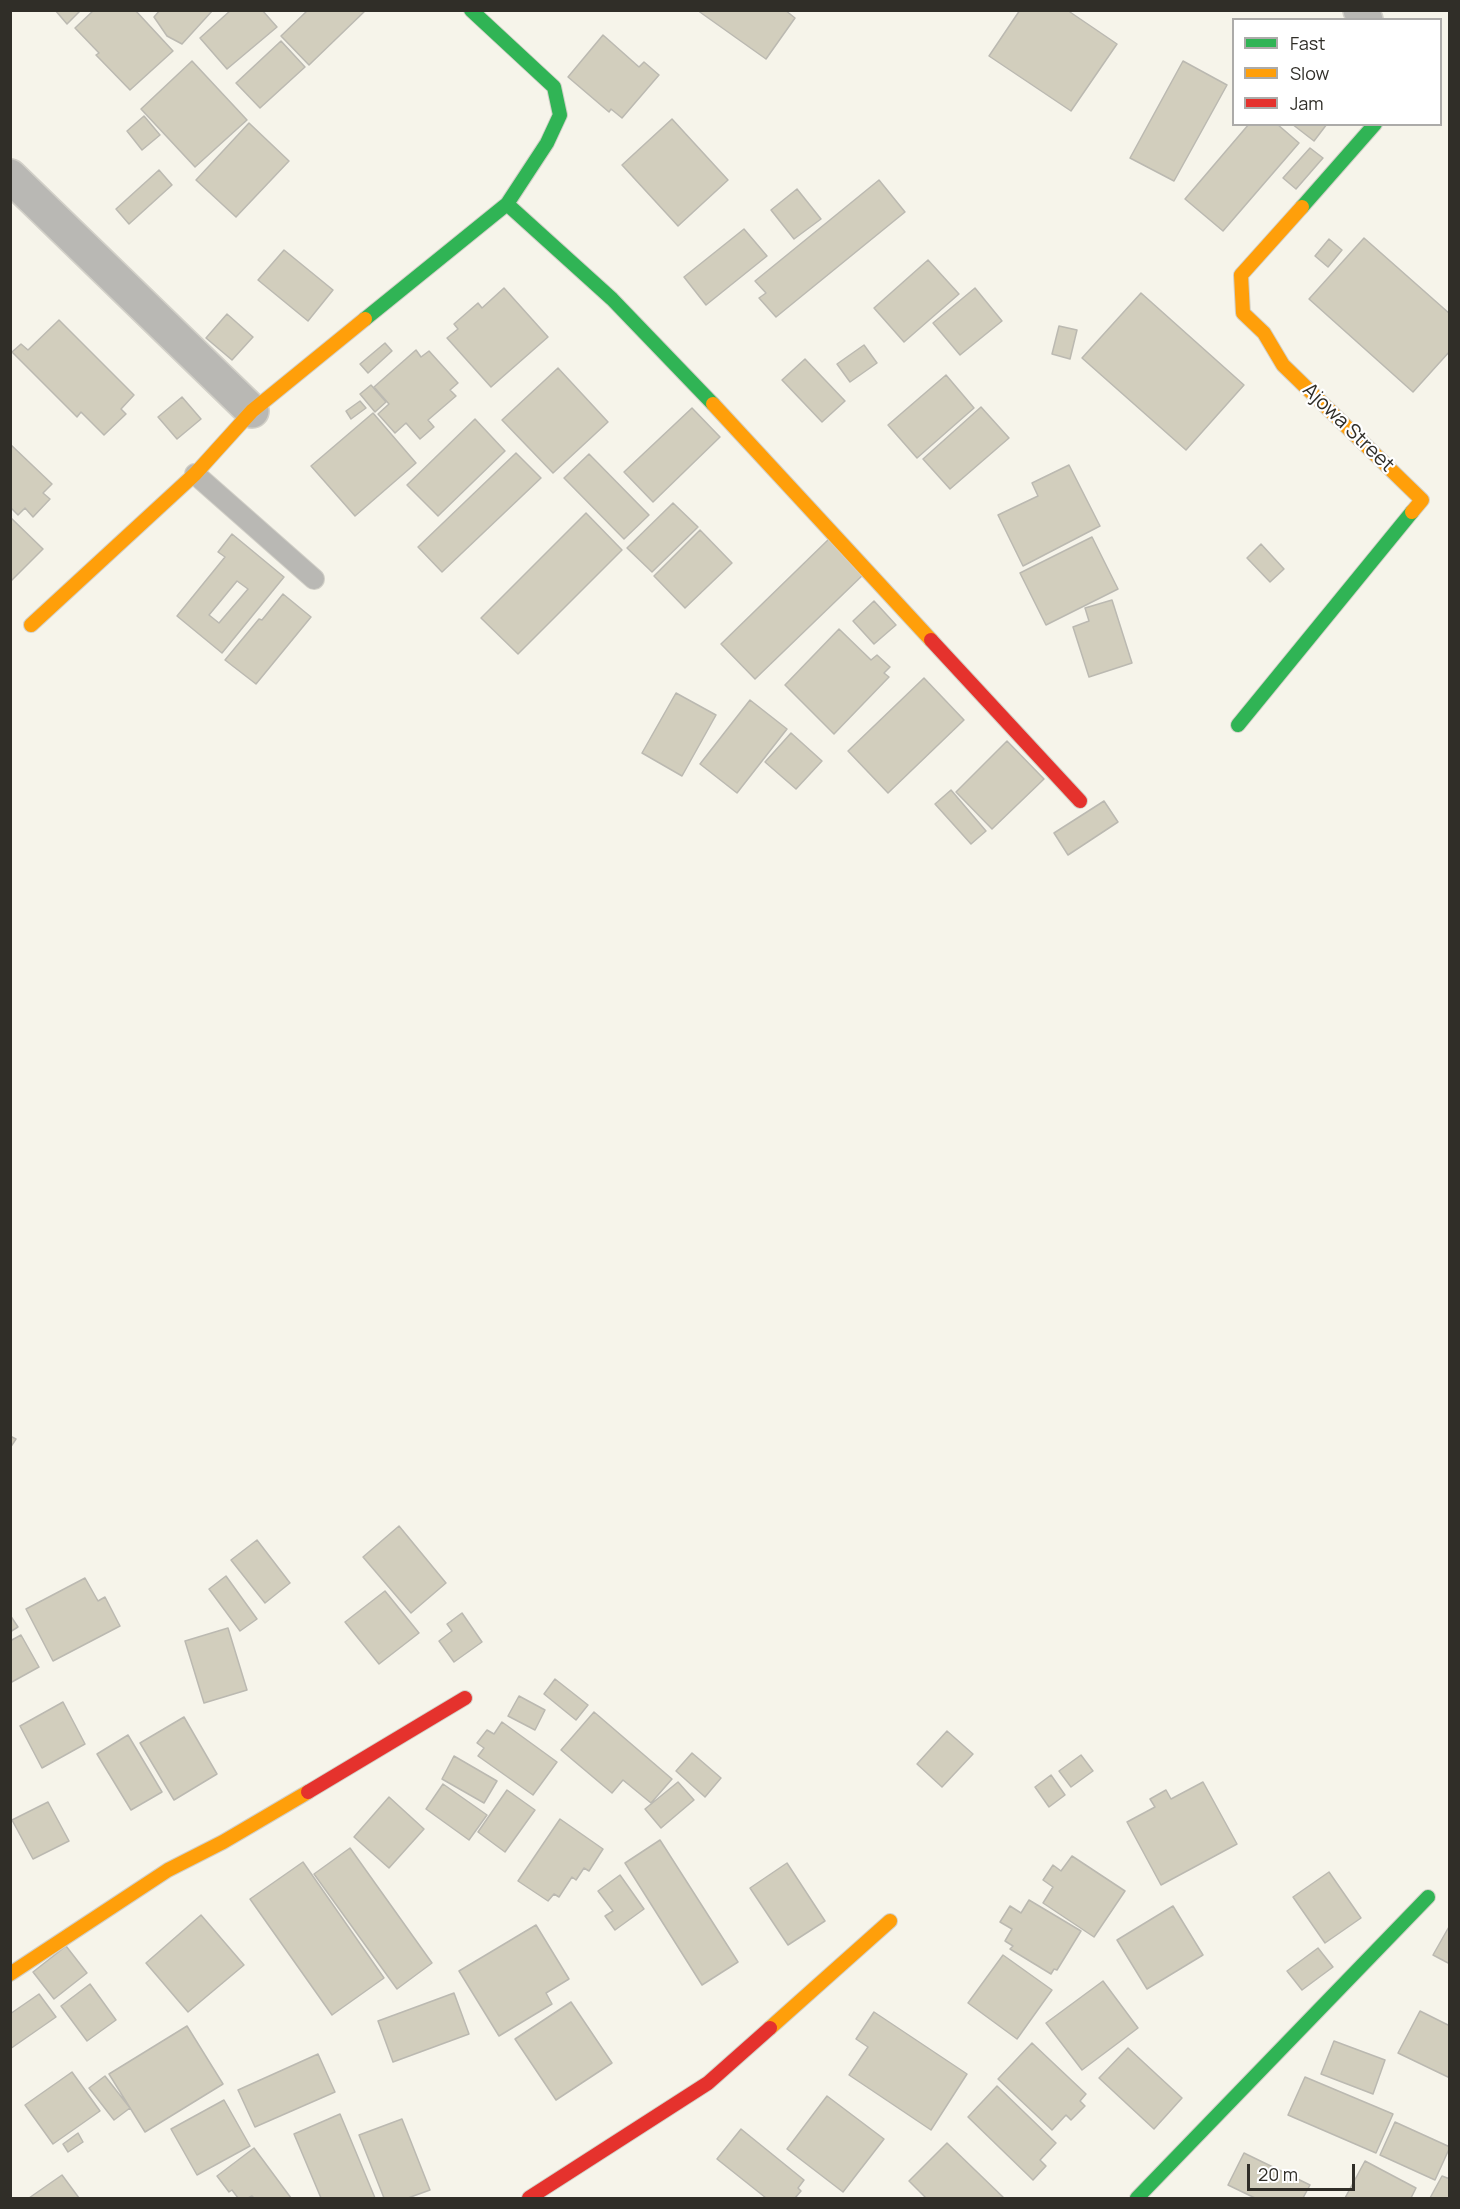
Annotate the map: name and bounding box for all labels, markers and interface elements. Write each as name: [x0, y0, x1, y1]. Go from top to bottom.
legend: [1232, 18, 1442, 126]
text: Fast: [1290, 31, 1325, 55]
text: Slow: [1290, 61, 1329, 85]
text: Jam: [1290, 91, 1324, 115]
street label: Ajowa Street: [1297, 378, 1399, 478]
scale bar: [1250, 2152, 1358, 2190]
text: 20 m: [1258, 2162, 1298, 2186]

